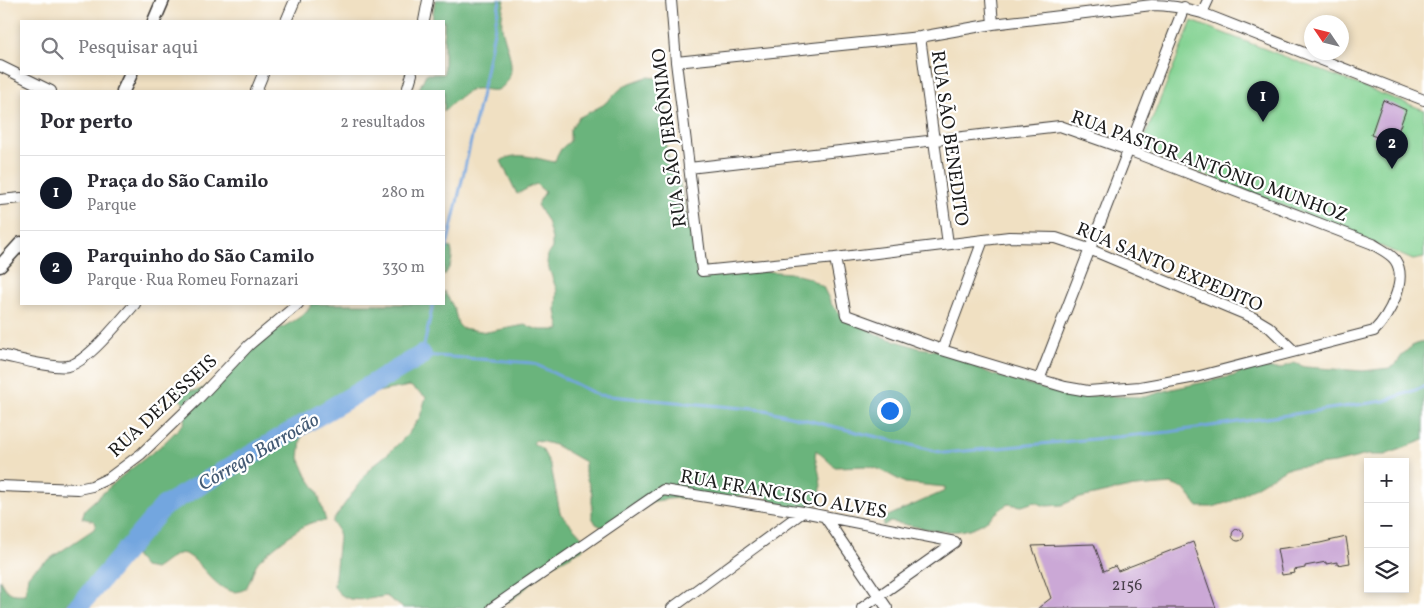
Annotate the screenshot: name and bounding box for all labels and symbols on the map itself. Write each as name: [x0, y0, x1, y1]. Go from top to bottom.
north arrow: [1304, 15, 1349, 60]
street label: RUA SÃO JERÔNIMO: [646, 47, 694, 229]
street label: RUA SÃO BENEDITO: [924, 49, 974, 228]
pin: 1: [1247, 81, 1279, 122]
street label: RUA PASTOR ANTÔNIO MUNHOZ: [1067, 105, 1351, 229]
pin: 2: [1376, 128, 1408, 169]
street label: RUA SANTO EXPEDITO: [1072, 217, 1267, 319]
street label: RUA DEZESSEIS: [103, 349, 224, 464]
your location: [877, 398, 903, 424]
water label: Córrego Barrocão: [193, 407, 325, 499]
street label: RUA FRANCISCO ALVES: [678, 464, 889, 526]
house number: 2156: [1112, 575, 1142, 597]

